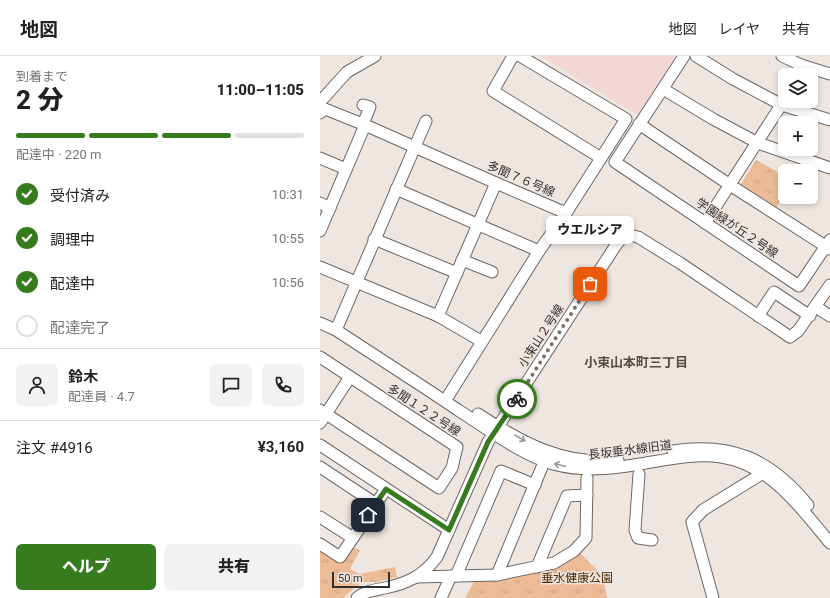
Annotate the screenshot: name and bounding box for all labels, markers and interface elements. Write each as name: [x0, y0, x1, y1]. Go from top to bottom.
text: 地図: [20, 18, 58, 41]
text: 地図: [668, 21, 696, 37]
text: レイヤ: [718, 21, 760, 37]
text: 共有: [782, 21, 810, 37]
map controls: [778, 68, 818, 204]
button: layers: [778, 68, 818, 108]
text: 到着まで: [16, 69, 68, 84]
text: 11:00–11:05: [217, 81, 304, 99]
text: 2 分: [16, 85, 63, 115]
button: +: [778, 116, 818, 156]
text: 配達中 · 220 m: [16, 147, 101, 162]
street label: 多聞７６号線: [485, 158, 557, 200]
button: −: [778, 164, 818, 204]
icon: check: [16, 183, 38, 205]
text: 受付済み: [50, 187, 110, 205]
text: 10:31: [272, 187, 304, 202]
street label: 学園緑が丘２号線: [693, 195, 781, 261]
callout: ウエルシア: [546, 216, 634, 244]
text: ウエルシア: [557, 222, 623, 237]
icon: check: [16, 227, 38, 249]
text: 調理中: [50, 231, 95, 249]
text: 10:55: [272, 231, 304, 246]
pin: [573, 267, 607, 301]
icon: check: [16, 271, 38, 293]
icon: bag: [579, 273, 601, 295]
text: 配達中: [50, 275, 95, 293]
text: 10:56: [272, 275, 304, 290]
street label: 小束山２号線: [516, 302, 566, 370]
text: 配達完了: [50, 319, 110, 337]
district label: 小束山本町三丁目: [584, 355, 688, 370]
button: person: [16, 364, 58, 406]
button: chat: [210, 364, 252, 406]
button: phone: [262, 364, 304, 406]
text: 鈴木: [68, 368, 98, 386]
courier: [497, 379, 537, 419]
street label: 多聞１２２号線: [385, 381, 463, 439]
icon: bike: [506, 388, 528, 410]
text: 配達員 · 4.7: [68, 389, 135, 404]
one-way arrow: [514, 435, 526, 443]
text: ¥3,160: [258, 438, 304, 456]
street label: 長坂垂水線旧道: [587, 438, 673, 462]
text: 注文 #4916: [16, 439, 93, 457]
one-way arrow: [554, 461, 567, 469]
pin: [351, 498, 385, 532]
icon: home: [357, 504, 379, 526]
button: ヘルプ: [16, 544, 156, 590]
button: 共有: [164, 544, 304, 590]
scale bar: [332, 570, 390, 589]
park label: 垂水健康公園: [541, 571, 613, 585]
text: 50 m: [338, 572, 363, 585]

